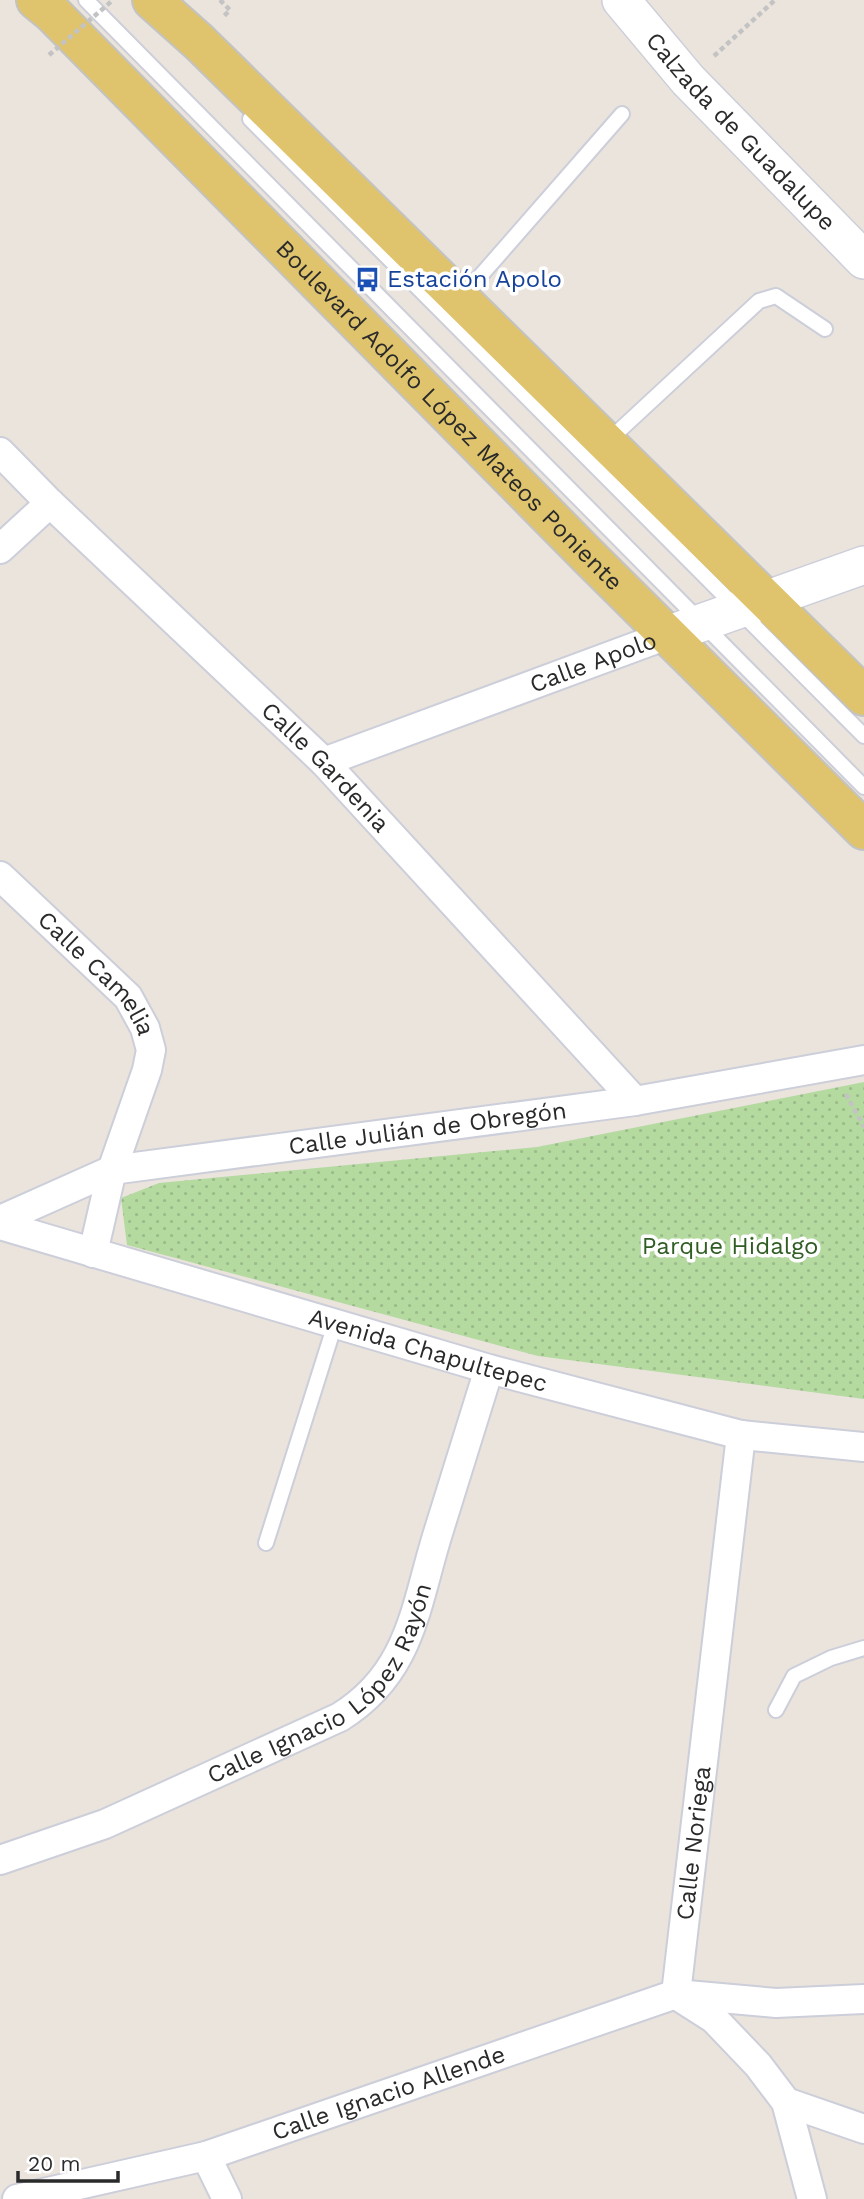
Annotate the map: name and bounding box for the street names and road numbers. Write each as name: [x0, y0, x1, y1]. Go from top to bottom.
street label: Calzada de Guadalupe: [640, 27, 841, 236]
street label: Boulevard Adolfo López Mateos Poniente: [270, 234, 628, 596]
street label: Calle Apolo: [526, 626, 660, 699]
street label: Calle Gardenia: [256, 696, 395, 838]
street label: Calle Camelia: [32, 905, 160, 1038]
street label: Calle Julián de Obregón: [287, 1096, 568, 1161]
street label: Avenida Chapultepec: [305, 1303, 550, 1398]
street label: Calle Ignacio López Rayón: [203, 1580, 437, 1790]
street label: Calle Noriega: [671, 1764, 716, 1922]
street label: Calle Ignacio Allende: [268, 2040, 509, 2146]

